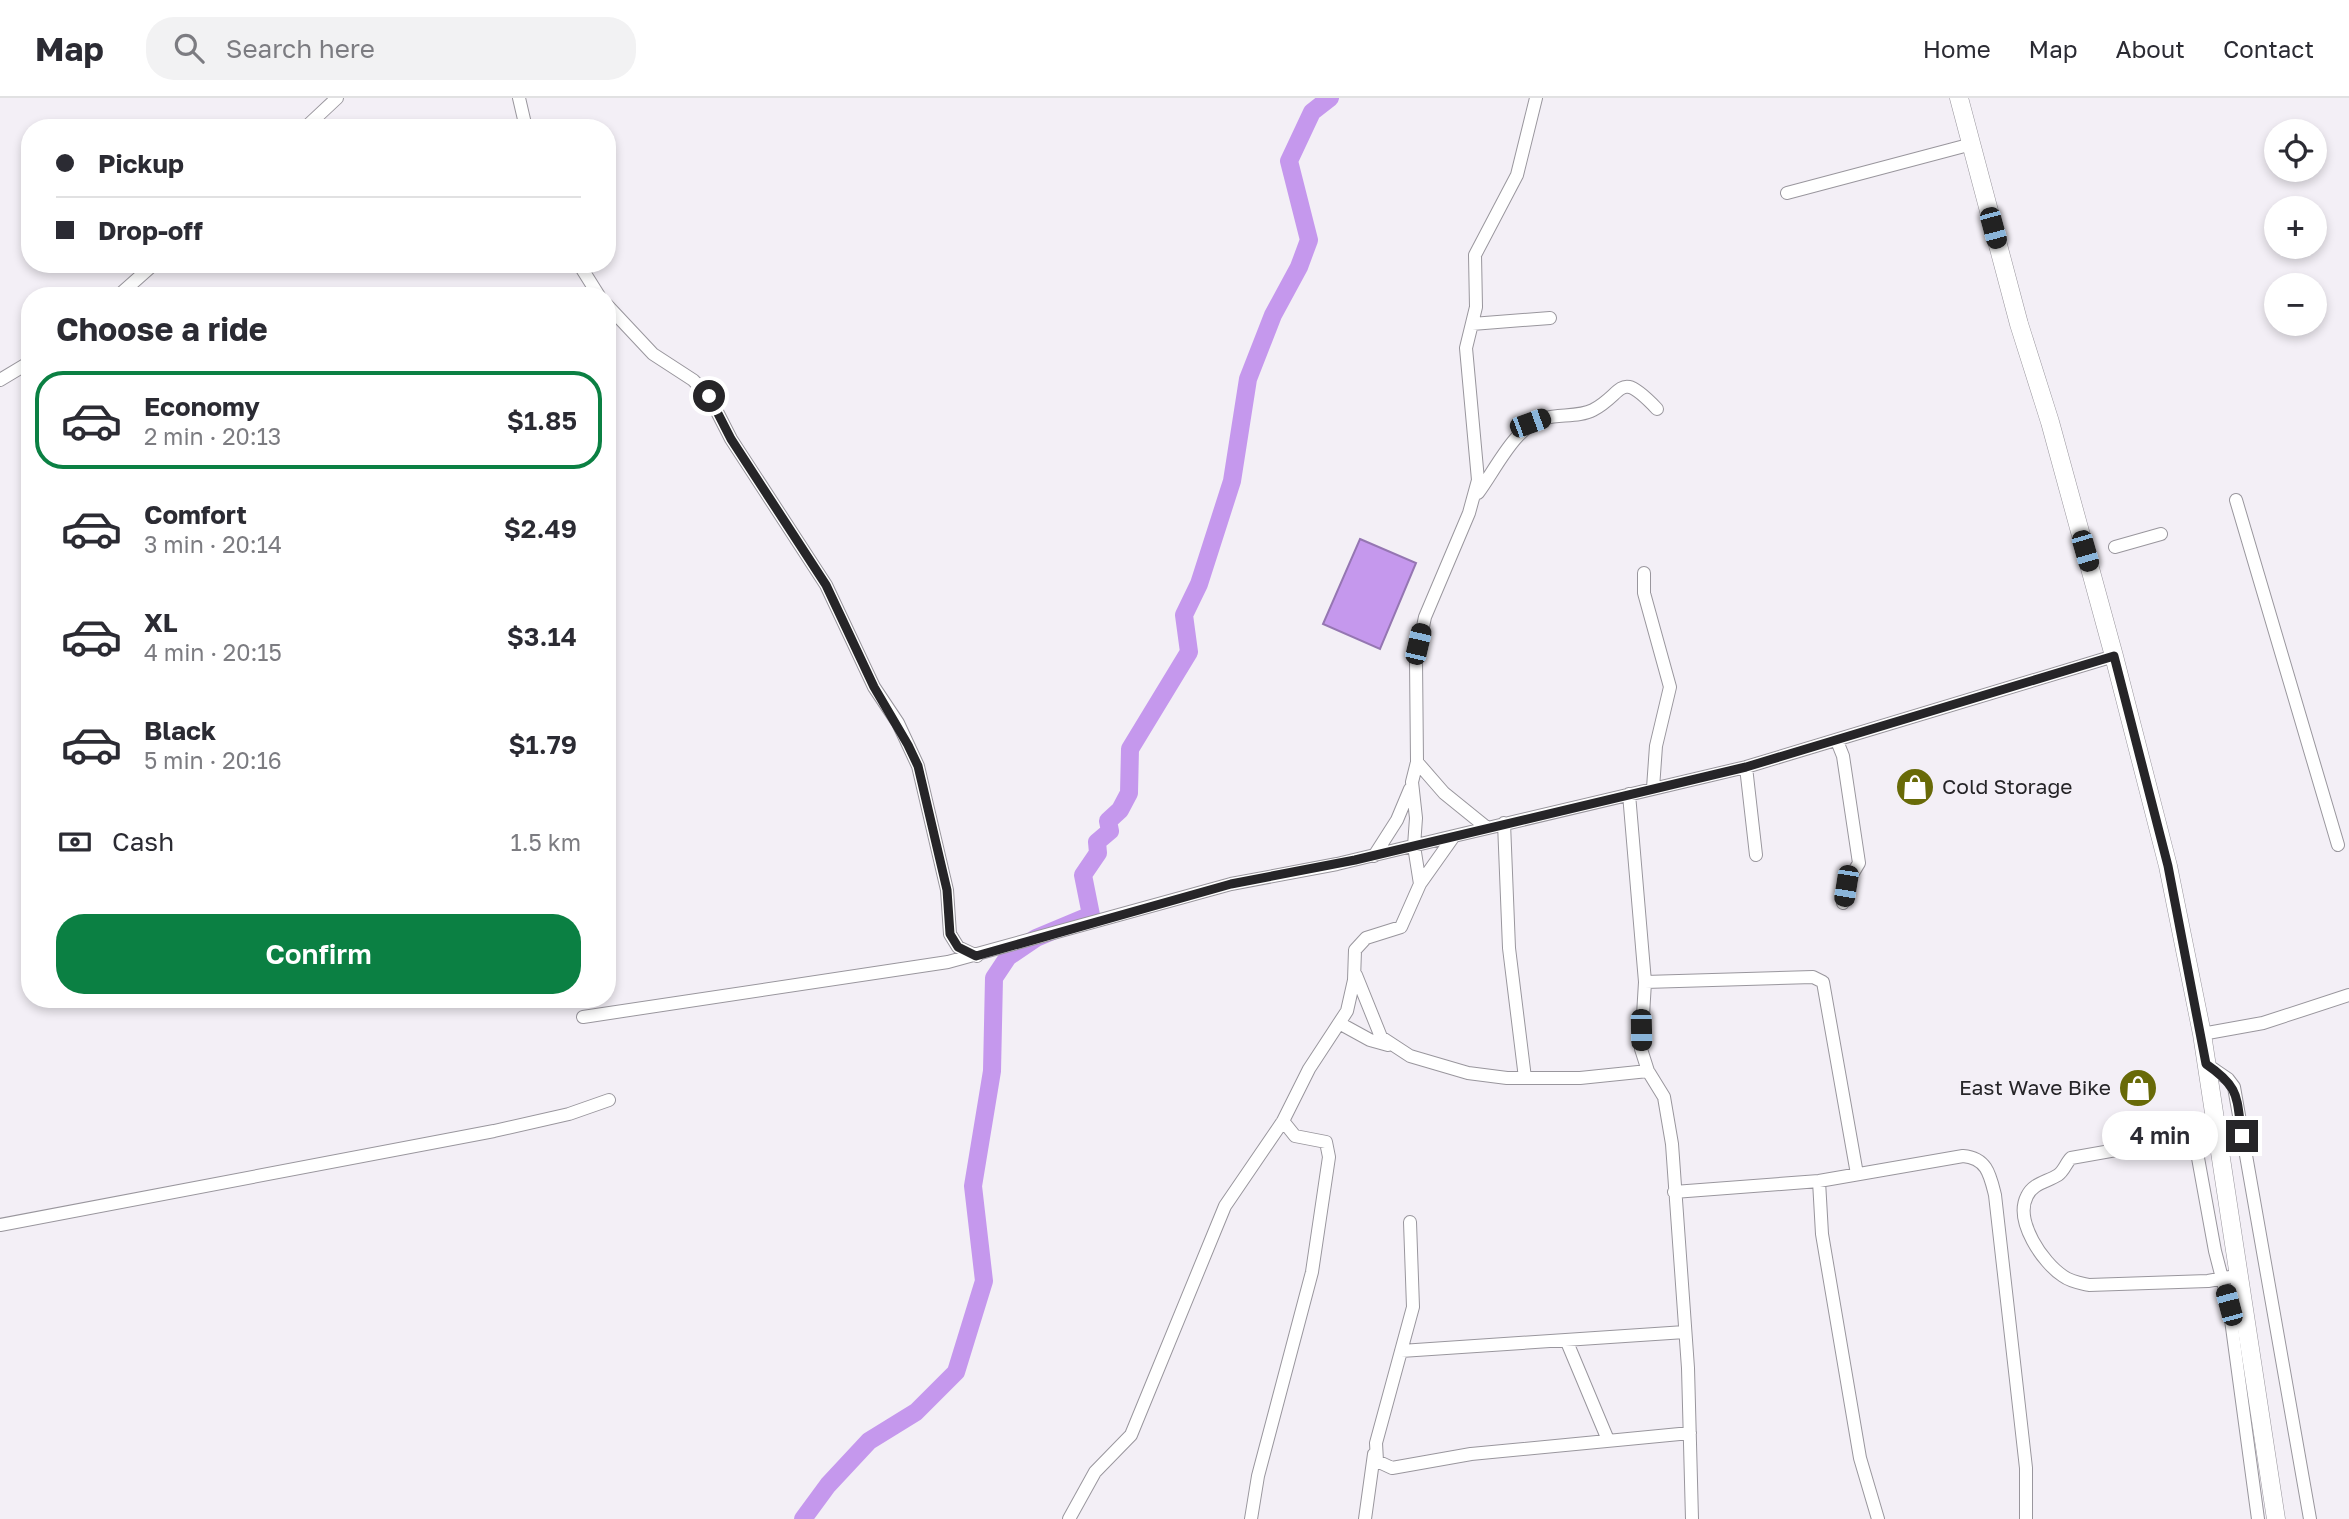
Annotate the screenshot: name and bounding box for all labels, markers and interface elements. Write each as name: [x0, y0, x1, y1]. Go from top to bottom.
search box: [146, 17, 636, 80]
text: Map: [35, 29, 104, 68]
icon: search: [170, 29, 208, 67]
text: Search here: [226, 33, 375, 64]
text: Home: [1923, 34, 1991, 63]
text: Map: [2029, 34, 2078, 63]
text: About: [2116, 34, 2185, 63]
text: Contact: [2223, 34, 2314, 63]
map controls: [2264, 119, 2327, 336]
button: locate: [2264, 119, 2327, 182]
text: Pickup: [98, 148, 184, 179]
button: +: [2264, 196, 2327, 259]
car: [1978, 205, 2009, 251]
text: Drop-off: [98, 215, 203, 246]
button: −: [2264, 273, 2327, 336]
text: Choose a ride: [56, 310, 268, 348]
route start: [693, 380, 725, 412]
icon: car: [60, 389, 123, 452]
text: Economy: [144, 391, 260, 422]
text: $1.85: [507, 405, 577, 436]
car: [1507, 406, 1554, 440]
text: 2 min · 20:13: [144, 422, 281, 450]
icon: car: [60, 497, 123, 560]
text: Comfort: [144, 499, 247, 530]
text: $2.49: [504, 513, 577, 544]
car: [2070, 528, 2101, 574]
text: 3 min · 20:14: [144, 530, 282, 558]
icon: car: [60, 605, 123, 668]
text: XL: [144, 607, 178, 638]
text: $3.14: [507, 621, 577, 652]
car: [1404, 621, 1433, 667]
text: 4 min · 20:15: [144, 638, 282, 666]
icon: car: [60, 713, 123, 776]
text: Black: [144, 715, 216, 746]
text: $1.79: [508, 729, 577, 760]
text: 5 min · 20:16: [144, 746, 282, 774]
shop icon: Cold Storage: [1894, 766, 1936, 808]
place label: Cold Storage: [1942, 773, 2073, 799]
icon: cash: [56, 823, 94, 861]
text: Cash: [112, 826, 174, 857]
text: 1.5 km: [511, 828, 581, 856]
car: [1833, 864, 1860, 908]
button: Confirm: [56, 914, 581, 994]
car: [1631, 1009, 1652, 1051]
shop icon: East Wave Bike: [2117, 1067, 2159, 1109]
place label: East Wave Bike: [1959, 1074, 2111, 1100]
callout: 4 min: [2102, 1112, 2218, 1160]
route end: [2226, 1120, 2258, 1152]
text: 4 min: [2130, 1121, 2190, 1149]
car: [2214, 1282, 2245, 1328]

